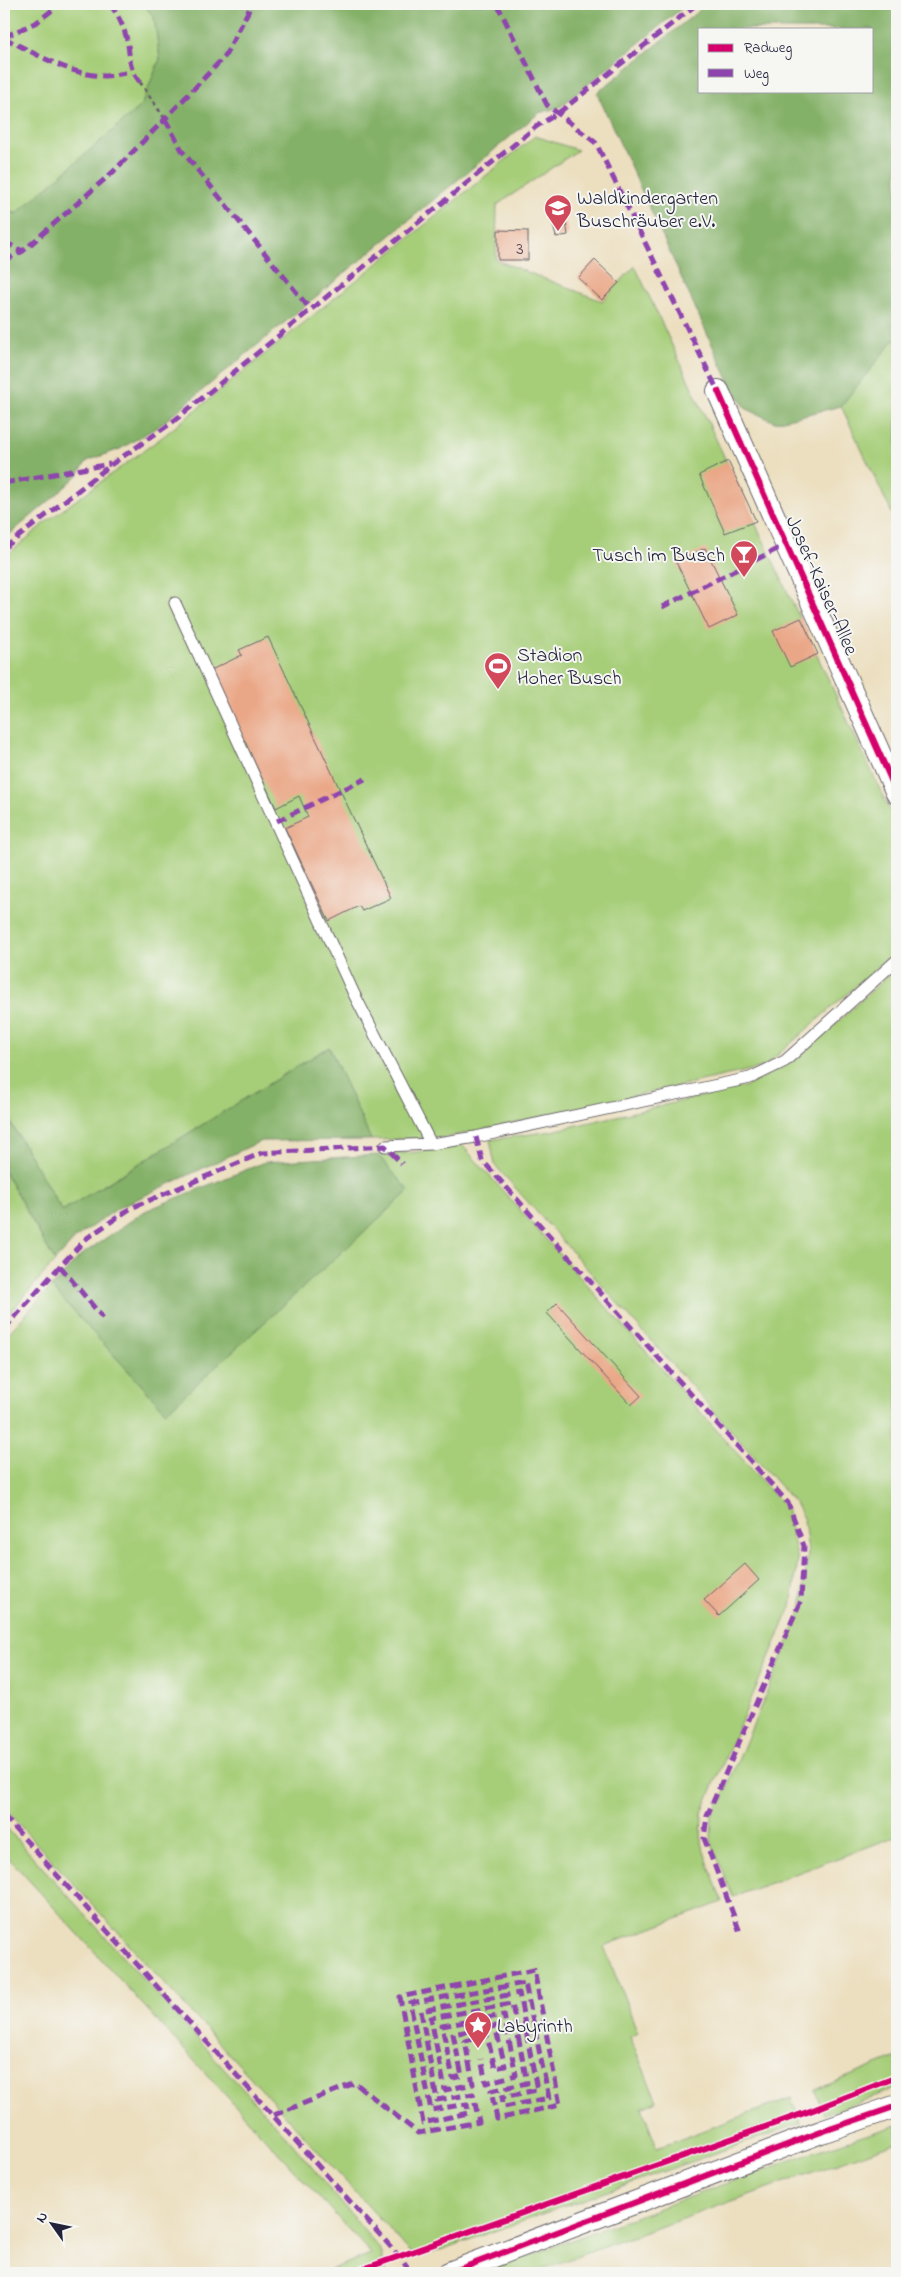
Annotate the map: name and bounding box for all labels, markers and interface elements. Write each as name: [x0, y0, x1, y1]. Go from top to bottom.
legend: [698, 28, 874, 92]
text: Radweg: [744, 37, 792, 60]
text: Weg: [744, 63, 769, 86]
place label: Waldkindergarten Buschräuber e.V.: [576, 185, 718, 237]
school or university icon: Waldkindergarten Buschräuber e.V.: [543, 193, 573, 232]
house number: 3: [516, 237, 524, 263]
street label: Josef-Kaiser-Allee: [777, 512, 864, 660]
bar icon: Tusch im Busch: [729, 539, 759, 578]
place label: Tusch im Busch: [592, 542, 725, 571]
place label: Stadion Hoher Busch: [517, 642, 621, 694]
sports icon: Stadion Hoher Busch: [483, 651, 513, 690]
place icon: Labyrinth: [463, 2010, 493, 2049]
place label: Labyrinth: [497, 2013, 573, 2042]
north arrow: [28, 2200, 78, 2250]
text: N: [31, 2208, 54, 2227]

